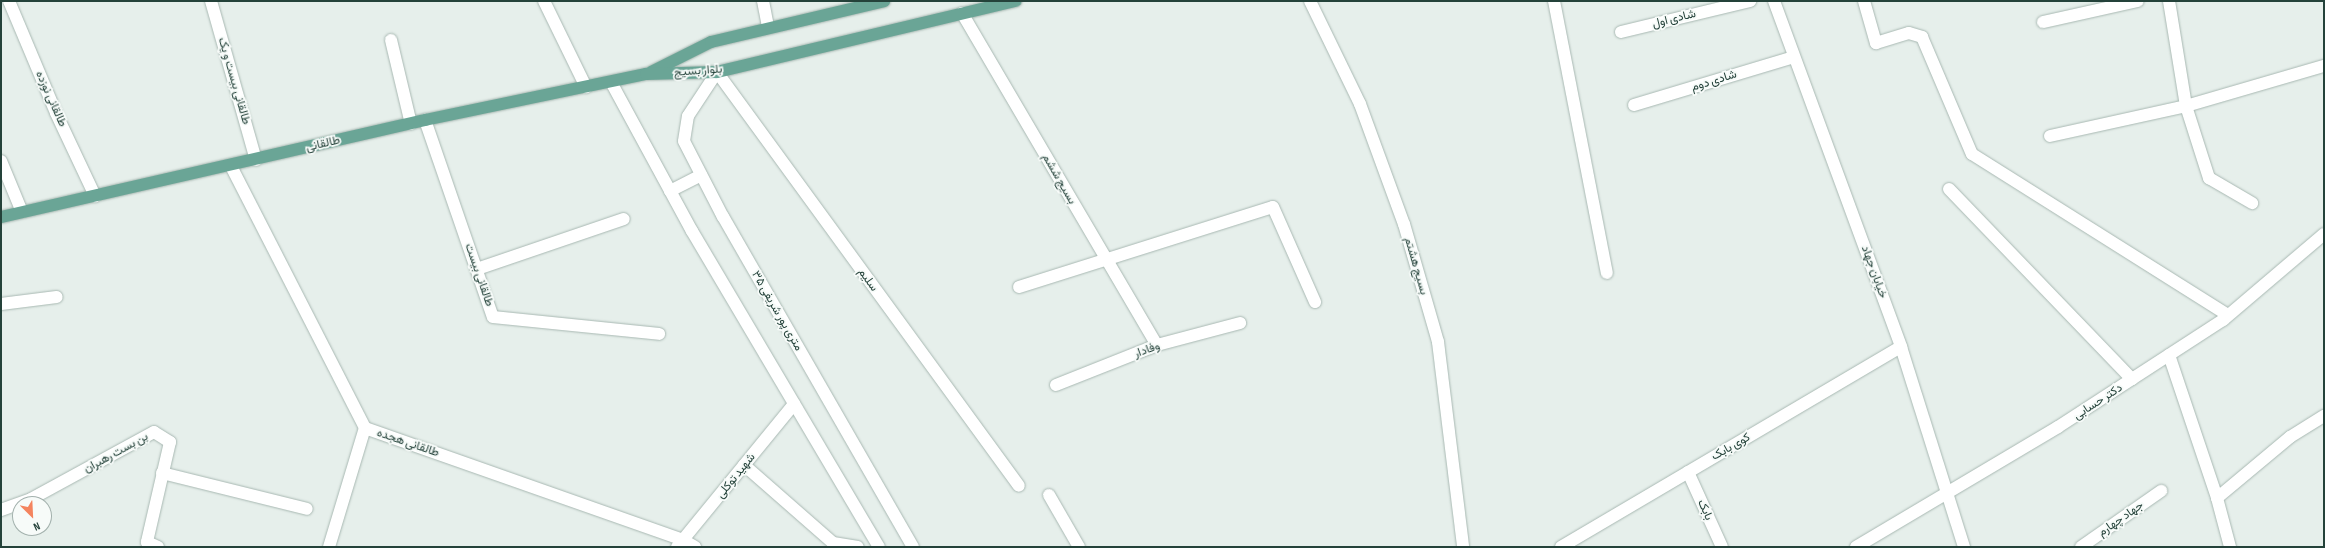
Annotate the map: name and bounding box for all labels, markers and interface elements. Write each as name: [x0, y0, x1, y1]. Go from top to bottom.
street label: شادی اول: [1651, 7, 1697, 31]
street label: طالقانی بیست و یک: [215, 36, 253, 126]
street label: بلوار بسیج: [673, 62, 723, 80]
street label: شادی دوم: [1689, 67, 1739, 95]
street label: طالقانی نوزده: [32, 69, 70, 129]
street label: طالقانی: [304, 133, 342, 155]
street label: بسیج ششم: [1039, 151, 1079, 207]
street label: بسیج هشتم: [1401, 236, 1431, 296]
street label: طالقانی بیست: [461, 242, 497, 308]
street label: خیابان جهاد: [1858, 244, 1890, 300]
street label: سلیم: [855, 266, 881, 294]
street label: ۳۵ متری پور شریفی: [748, 268, 806, 354]
street label: وفادار: [1132, 339, 1162, 361]
street label: دکتر حسابی: [2071, 381, 2125, 423]
street label: طالقانی هجده: [375, 426, 441, 460]
street label: بن بست رهبران: [81, 429, 151, 477]
street label: کوی بابک: [1709, 430, 1753, 464]
street label: شهید توکلی: [713, 450, 759, 502]
north arrow: [12, 496, 52, 536]
street label: بابک: [1694, 497, 1716, 523]
street label: جهاد چهارم: [2095, 498, 2147, 540]
text: N: [31, 519, 42, 534]

